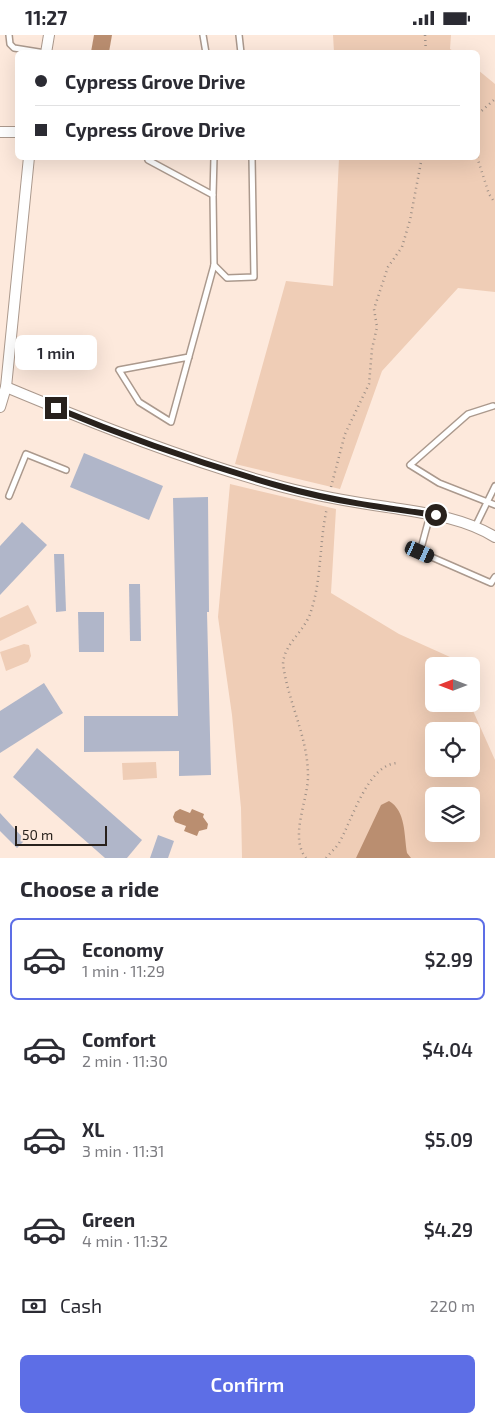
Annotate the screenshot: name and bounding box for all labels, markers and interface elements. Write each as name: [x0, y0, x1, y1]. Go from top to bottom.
text: 11:27: [25, 6, 67, 29]
text: Cypress Grove Drive: [65, 70, 246, 93]
text: Cypress Grove Drive: [65, 118, 246, 141]
callout: 1 min: [15, 335, 97, 371]
text: 1 min: [37, 343, 75, 362]
route end: [45, 397, 67, 419]
route start: [425, 504, 447, 526]
car: [403, 539, 436, 565]
north arrow: [425, 657, 480, 713]
map controls: [425, 657, 480, 842]
button: locate: [425, 722, 480, 777]
button: layers: [425, 787, 480, 842]
scale bar: [15, 823, 108, 846]
text: 50 m: [22, 826, 53, 843]
text: Choose a ride: [20, 875, 159, 901]
icon: car: [22, 937, 67, 982]
text: Economy: [82, 938, 164, 961]
text: $2.99: [425, 948, 473, 971]
text: 1 min · 11:29: [82, 961, 165, 980]
icon: car: [22, 1027, 67, 1072]
text: Comfort: [82, 1028, 156, 1051]
text: $4.04: [422, 1038, 473, 1061]
text: 2 min · 11:30: [82, 1051, 168, 1070]
icon: car: [22, 1117, 67, 1162]
text: XL: [82, 1118, 104, 1141]
text: $5.09: [424, 1128, 473, 1151]
text: 3 min · 11:31: [82, 1141, 164, 1160]
icon: car: [22, 1207, 67, 1252]
text: Green: [82, 1208, 135, 1231]
text: $4.29: [424, 1218, 473, 1241]
text: 4 min · 11:32: [82, 1231, 168, 1250]
icon: cash: [20, 1292, 48, 1320]
text: Cash: [60, 1294, 102, 1317]
text: 220 m: [430, 1296, 475, 1315]
button: Confirm: [20, 1355, 475, 1413]

